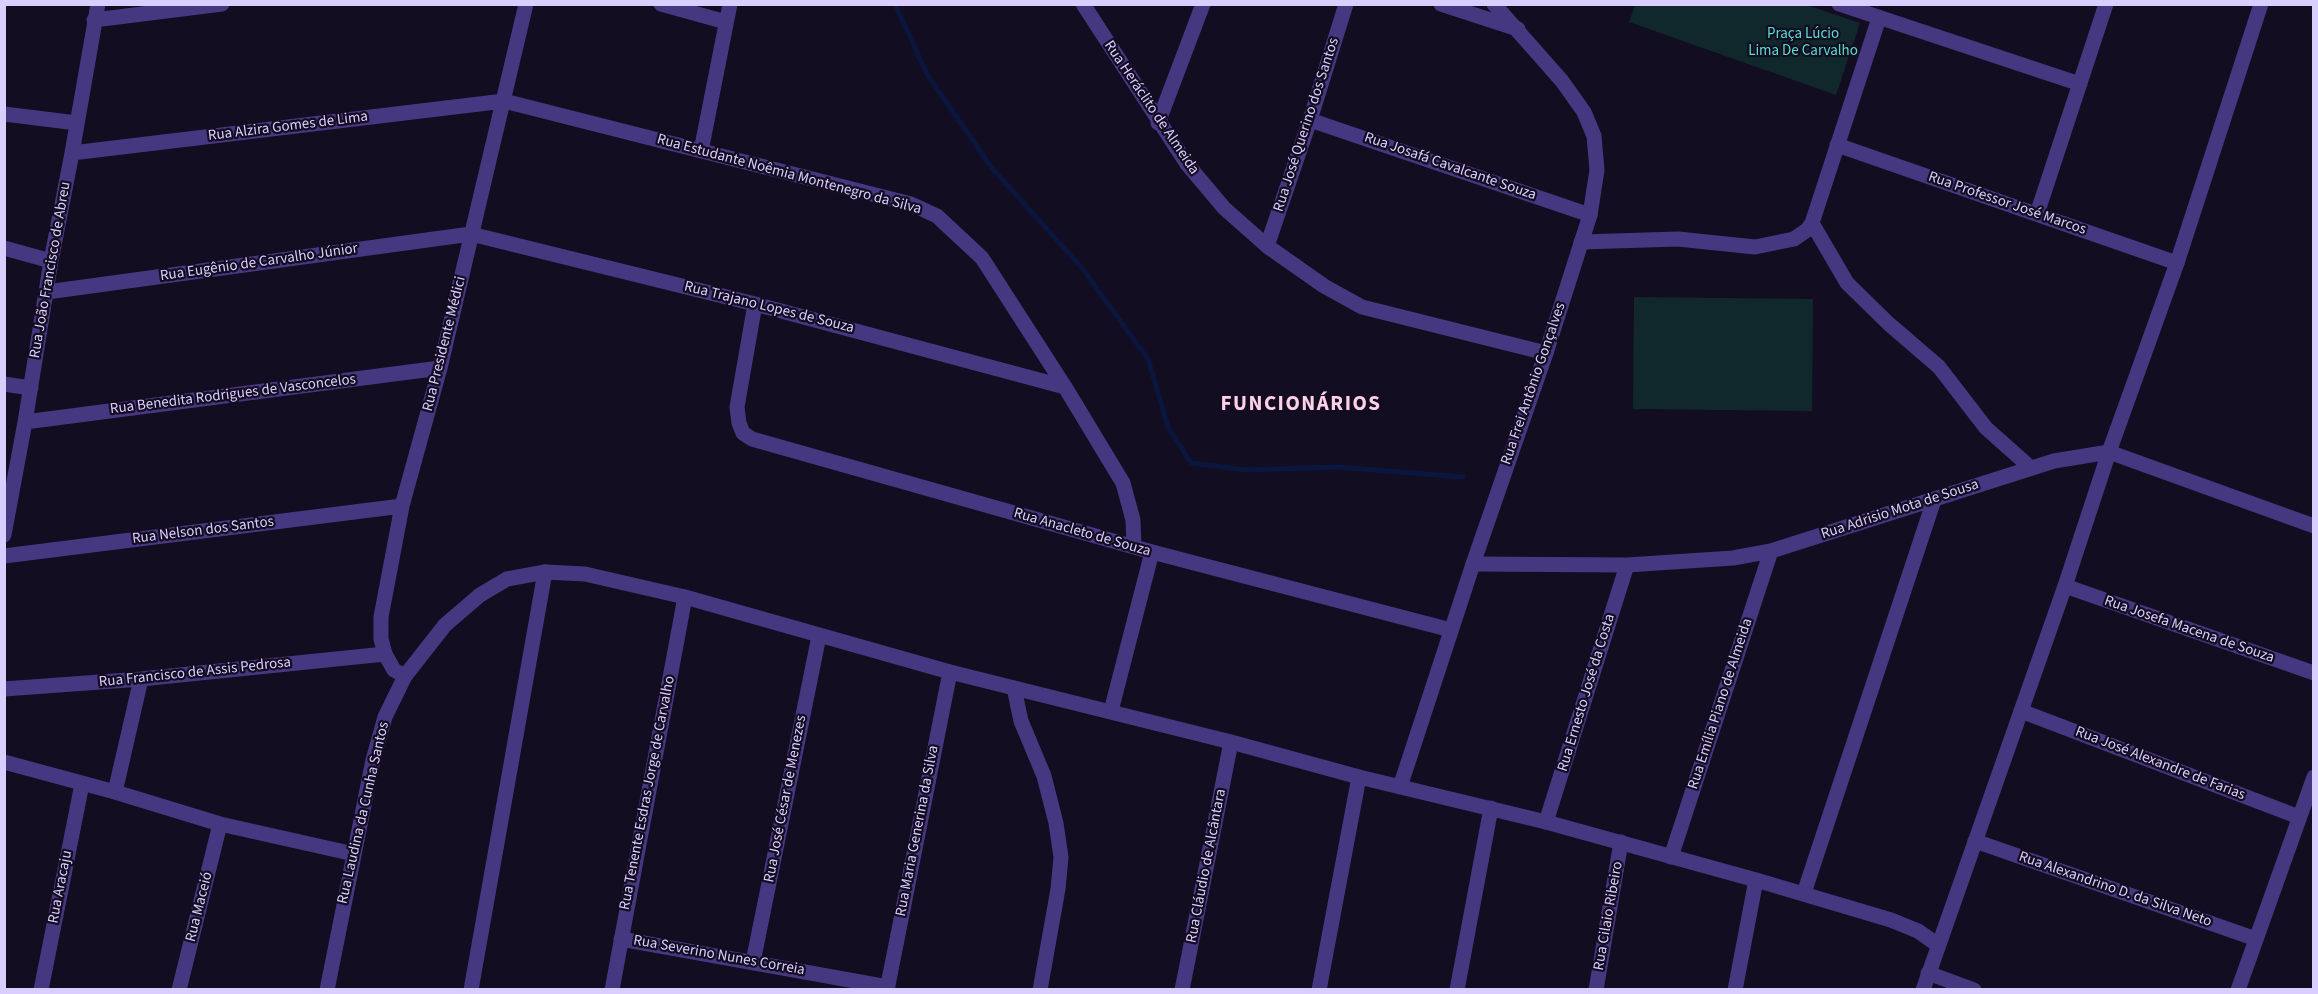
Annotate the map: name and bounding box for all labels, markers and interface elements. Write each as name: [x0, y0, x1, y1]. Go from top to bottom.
park label: Praça Lúcio Lima De Carvalho: [1748, 26, 1858, 61]
street label: Rua José Querino dos Santos: [1270, 36, 1344, 214]
street label: Rua Heráclito de Almeida: [1100, 38, 1202, 178]
street label: Rua Alzira Gomes de Lima: [207, 108, 369, 146]
street label: Rua Josafá Cavalcante Souza: [1362, 129, 1538, 205]
street label: Rua Estudante Noêmia Montenegro da Silva: [655, 131, 923, 219]
street label: Rua Professor José Marcos: [1926, 168, 2088, 240]
street label: Rua João Francisco de Abreu: [27, 180, 75, 360]
street label: Rua Eugênio de Carvalho Júnior: [159, 240, 359, 286]
street label: Rua Presidente Médici: [420, 275, 470, 413]
street label: Rua Trajano Lopes de Souza: [682, 278, 856, 338]
street label: Rua Frei Antônio Gonçalves: [1498, 301, 1570, 467]
street label: Rua Benedita Rodrigues de Vasconcelos: [109, 371, 357, 419]
district label: FUNCIONÁRIOS: [1220, 392, 1382, 418]
street label: Rua Adrisio Mota de Sousa: [1819, 476, 1981, 544]
street label: Rua Anacleto de Souza: [1011, 505, 1153, 561]
street label: Rua Nelson dos Santos: [131, 513, 275, 549]
street label: Rua Josefa Macena de Souza: [2102, 592, 2276, 668]
street label: Rua Ernesto José da Costa: [1554, 612, 1620, 774]
street label: Rua Emília Piano de Almeida: [1685, 616, 1757, 792]
street label: Rua Francisco de Assis Pedrosa: [98, 654, 292, 692]
street label: Rua Tenente Esdras Jorge de Carvalho: [616, 674, 680, 912]
street label: Rua José César de Menezes: [761, 714, 811, 884]
street label: Rua Laudina da Cunha Santos: [334, 720, 394, 906]
street label: Rua José Alexandre de Farias: [2072, 723, 2248, 805]
street label: Rua Maria Generina da Silva: [893, 744, 943, 918]
street label: Rua Cláudio de Alcântara: [1183, 788, 1231, 944]
street label: Rua Alexandrino D. da Silva Neto: [2016, 848, 2214, 932]
street label: Rua Aracaju: [45, 849, 77, 925]
street label: Rua Cilaio Ribeiro: [1591, 860, 1627, 972]
street label: Rua Maceió: [183, 870, 217, 944]
street label: Rua Severino Nunes Correia: [632, 932, 806, 980]

